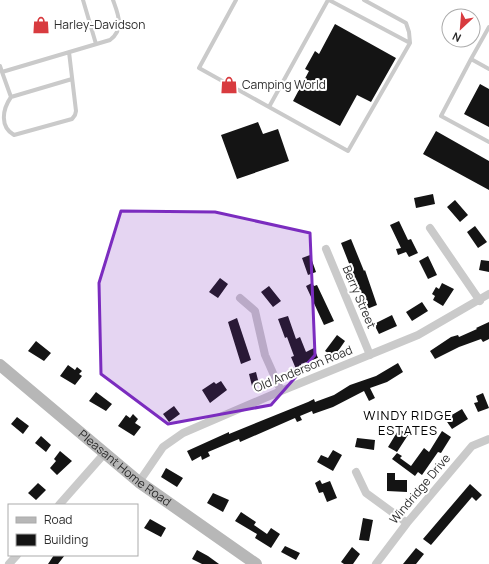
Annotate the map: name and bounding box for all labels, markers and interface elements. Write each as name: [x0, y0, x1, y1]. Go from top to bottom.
north arrow: [441, 8, 481, 48]
shop icon: Harley-Davidson: [31, 15, 51, 35]
place label: Harley-Davidson: [54, 16, 145, 33]
text: N: [449, 29, 463, 46]
shop icon: Camping World: [219, 75, 239, 95]
place label: Camping World: [242, 76, 326, 93]
street label: Berry Street: [339, 263, 380, 331]
street label: Old Anderson Road: [251, 341, 355, 396]
district label: WINDY RIDGE ESTATES: [363, 406, 453, 439]
street label: Pleasant Home Road: [75, 426, 175, 510]
street label: Windridge Drive: [385, 450, 454, 527]
legend: [8, 504, 138, 556]
text: Road: [44, 511, 72, 528]
text: Building: [44, 531, 88, 548]

